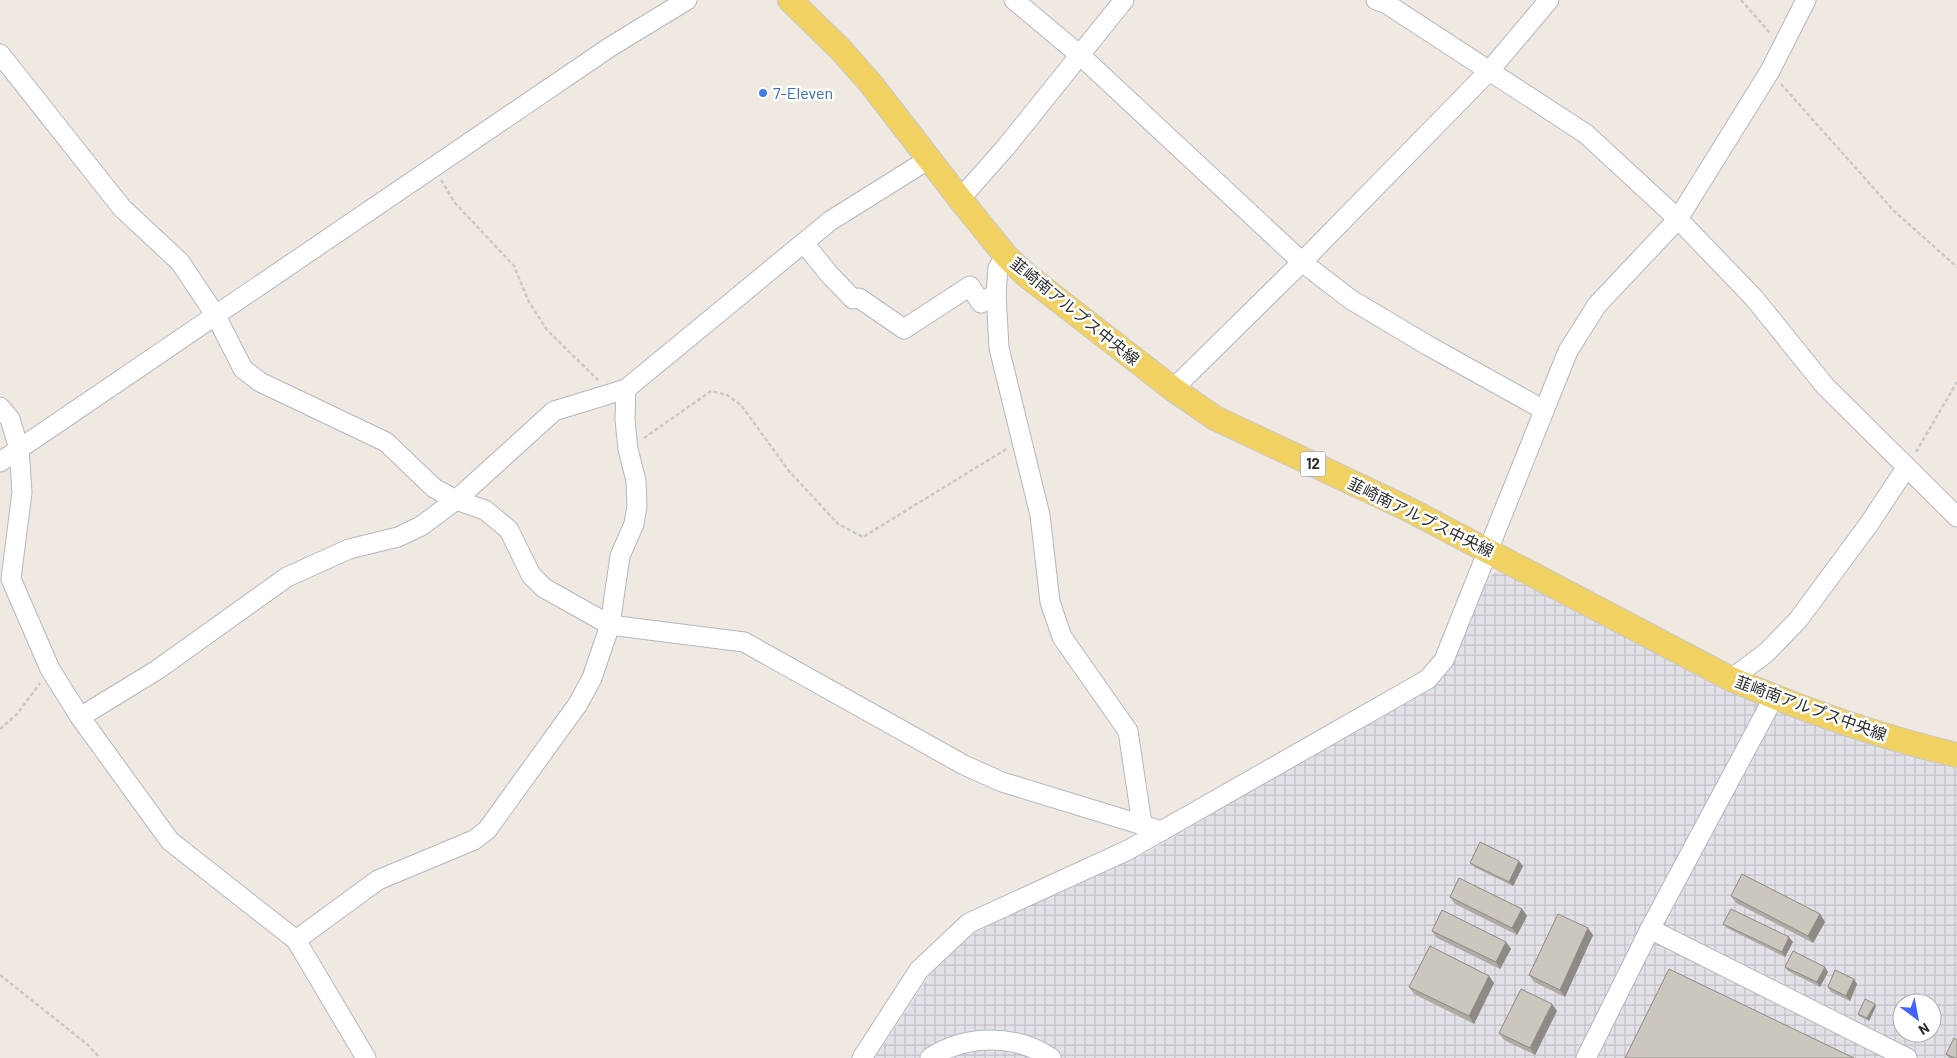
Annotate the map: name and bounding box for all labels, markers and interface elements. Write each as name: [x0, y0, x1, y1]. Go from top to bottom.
place label: 7-Eleven: [773, 83, 833, 102]
marker: 7-Eleven: [757, 87, 769, 99]
street label: 韮崎南アルプス中央線: [1007, 253, 1143, 368]
road number: 12: [1300, 452, 1326, 476]
street label: 韮崎南アルプス中央線: [1345, 473, 1497, 560]
street label: 韮崎南アルプス中央線: [1733, 671, 1890, 744]
north arrow: [1892, 993, 1942, 1043]
text: N: [1916, 1020, 1933, 1039]

